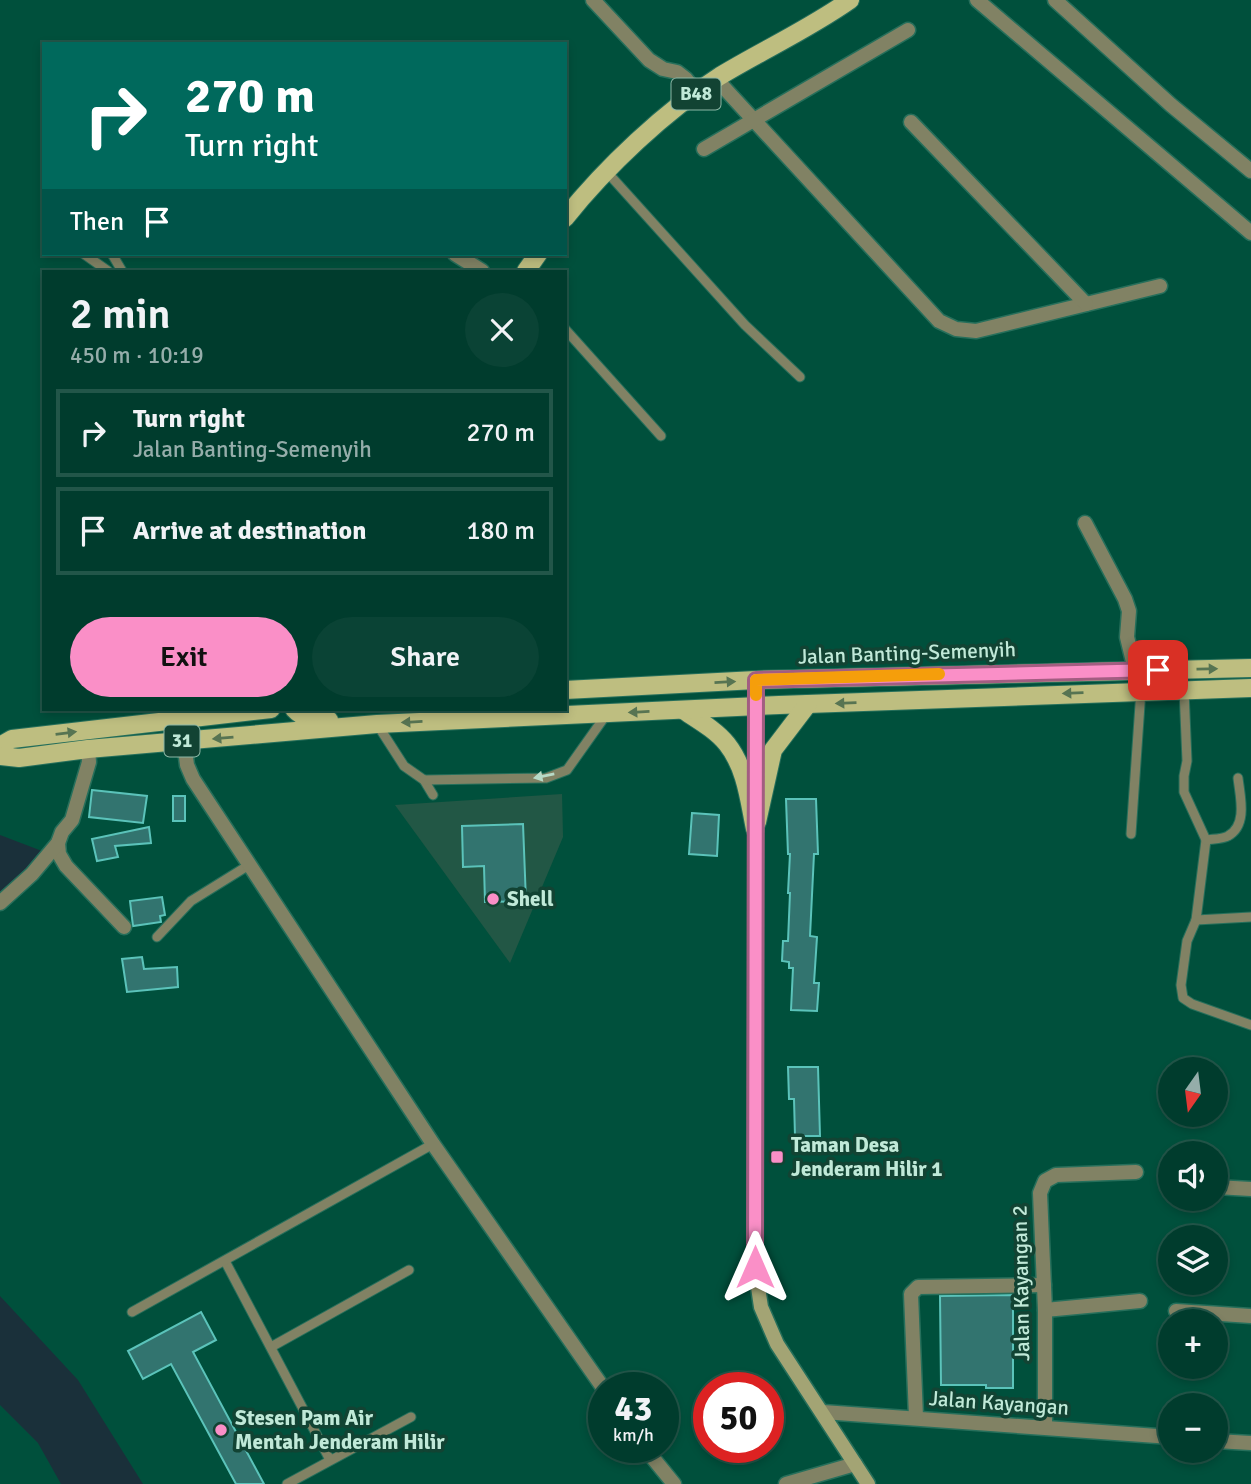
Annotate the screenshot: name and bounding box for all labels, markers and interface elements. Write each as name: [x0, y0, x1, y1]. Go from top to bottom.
text: 270 m: [185, 66, 315, 126]
icon: right: [70, 70, 161, 161]
road number: B48: [672, 78, 720, 110]
text: Turn right: [185, 126, 318, 165]
icon: arrive: [138, 203, 176, 241]
text: Then: [70, 206, 124, 238]
text: 2 min: [70, 289, 171, 340]
button: close: [465, 293, 539, 367]
text: 450 m · 10:19: [70, 341, 204, 370]
text: Turn right: [133, 403, 245, 435]
icon: right: [74, 414, 112, 452]
text: 270 m: [466, 417, 535, 449]
text: Jalan Banting-Semenyih: [133, 435, 372, 464]
icon: arrive: [74, 512, 112, 550]
text: Arrive at destination: [133, 515, 366, 547]
text: 180 m: [466, 515, 535, 547]
button: Exit: [70, 617, 298, 697]
button: Share: [312, 617, 539, 697]
street label: Jalan Banting-Semenyih: [798, 636, 1016, 670]
pin: [1128, 640, 1188, 700]
icon: arrive: [1139, 651, 1177, 689]
one-way arrow: [1197, 663, 1219, 674]
one-way arrow: [714, 676, 736, 687]
one-way arrow: [1062, 688, 1084, 699]
one-way arrow: [835, 697, 857, 708]
one-way arrow: [628, 706, 650, 717]
one-way arrow: [401, 717, 423, 728]
road number: 31: [164, 726, 200, 756]
one-way arrow: [55, 727, 77, 738]
one-way arrow: [211, 733, 233, 744]
one-way arrow: [533, 771, 555, 782]
place label: Shell: [507, 886, 554, 912]
marker: Shell: [485, 891, 501, 907]
north arrow: [1158, 1057, 1228, 1127]
map controls: [1158, 1057, 1228, 1463]
place label: Taman Desa Jenderam Hilir 1: [791, 1132, 943, 1182]
button: sound: [1158, 1141, 1228, 1211]
marker: Taman Desa Jenderam Hilir 1: [769, 1149, 785, 1165]
street label: Jalan Kayangan 2: [1007, 1205, 1035, 1361]
button: layers: [1158, 1225, 1228, 1295]
position arrow: [718, 1230, 792, 1304]
button: +: [1158, 1309, 1228, 1379]
speed limit sign: 50: [693, 1372, 784, 1463]
street label: Jalan Kayangan: [928, 1385, 1070, 1421]
text: 43: [615, 1387, 652, 1430]
button: −: [1158, 1393, 1228, 1463]
place label: Stesen Pam Air Mentah Jenderam Hilir: [235, 1405, 445, 1455]
marker: Stesen Pam Air Mentah Jenderam Hilir: [213, 1422, 229, 1438]
text: km/h: [613, 1424, 654, 1446]

